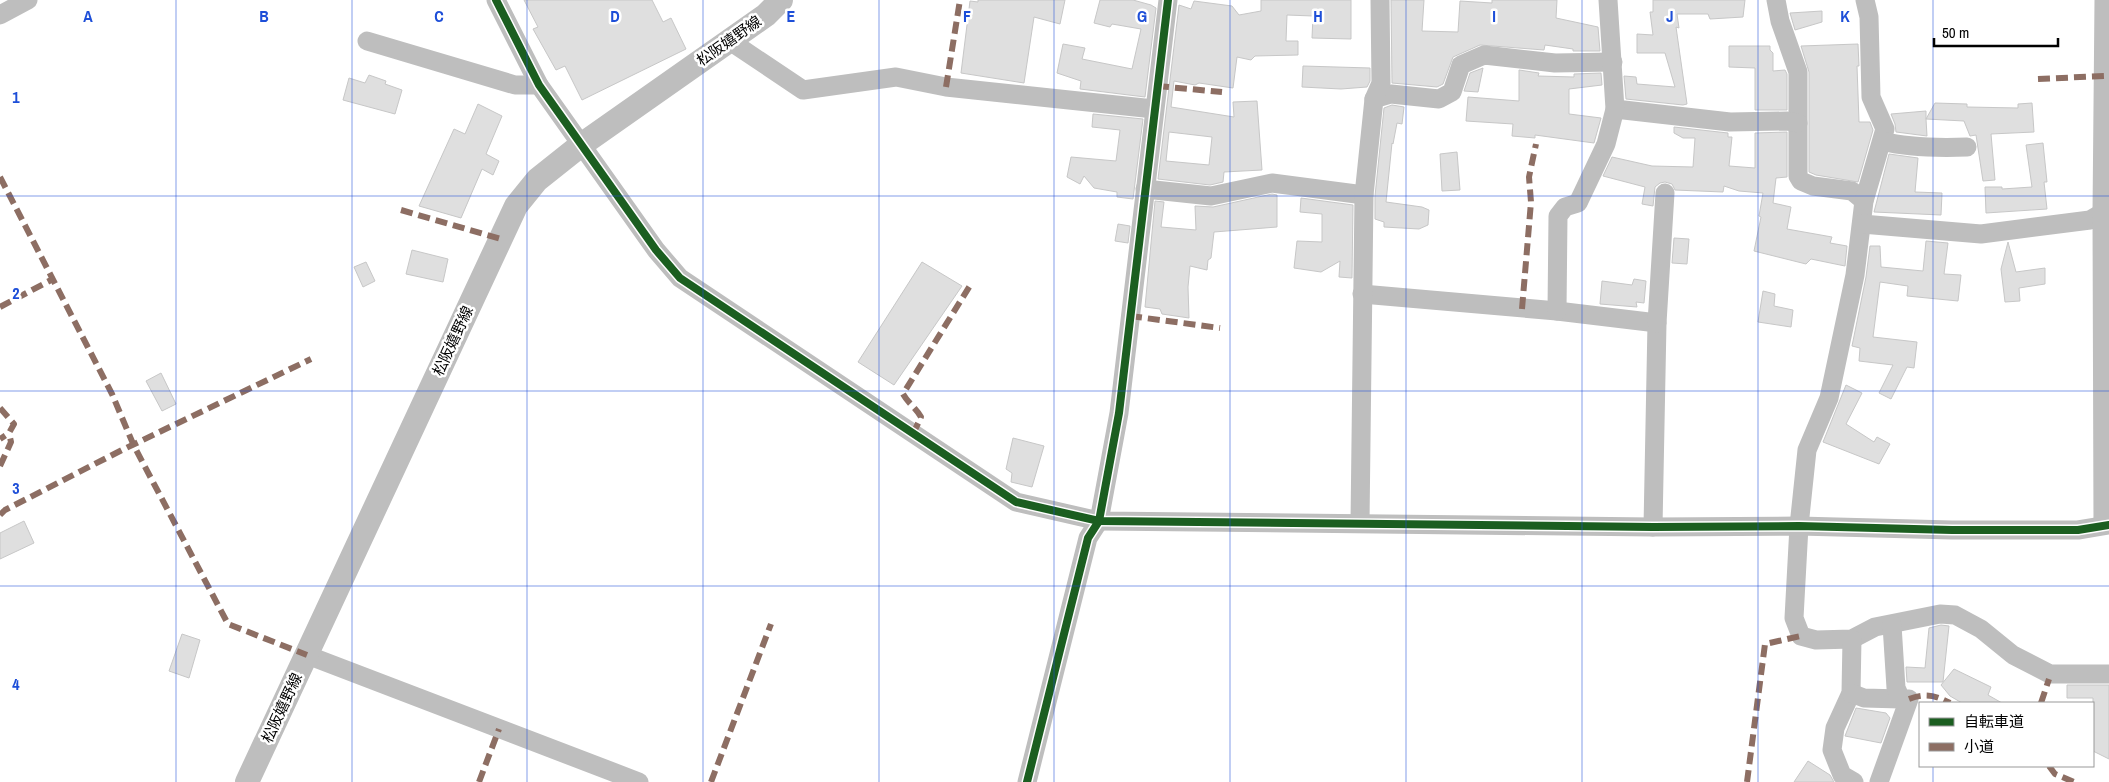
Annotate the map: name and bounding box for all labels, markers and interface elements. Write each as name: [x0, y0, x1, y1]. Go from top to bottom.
text: A: [83, 5, 93, 27]
text: B: [259, 5, 269, 27]
text: C: [434, 5, 444, 27]
text: D: [610, 5, 620, 27]
text: E: [787, 5, 796, 27]
text: F: [963, 5, 971, 27]
text: G: [1137, 5, 1147, 27]
text: H: [1313, 5, 1323, 27]
text: I: [1492, 5, 1496, 27]
text: J: [1666, 5, 1674, 27]
text: K: [1840, 5, 1850, 27]
street label: 松阪嬉野線: [692, 10, 765, 71]
scale bar: [1934, 15, 2058, 47]
text: 50 m: [1942, 22, 1969, 43]
text: 1: [12, 86, 20, 108]
text: 2: [12, 282, 20, 304]
street label: 松阪嬉野線: [427, 302, 478, 379]
text: 3: [12, 477, 20, 499]
street label: 松阪嬉野線: [256, 669, 307, 746]
text: 4: [12, 673, 20, 695]
legend: [1919, 702, 2094, 767]
text: 自転車道: [1964, 711, 2024, 732]
text: 小道: [1964, 736, 1994, 757]

